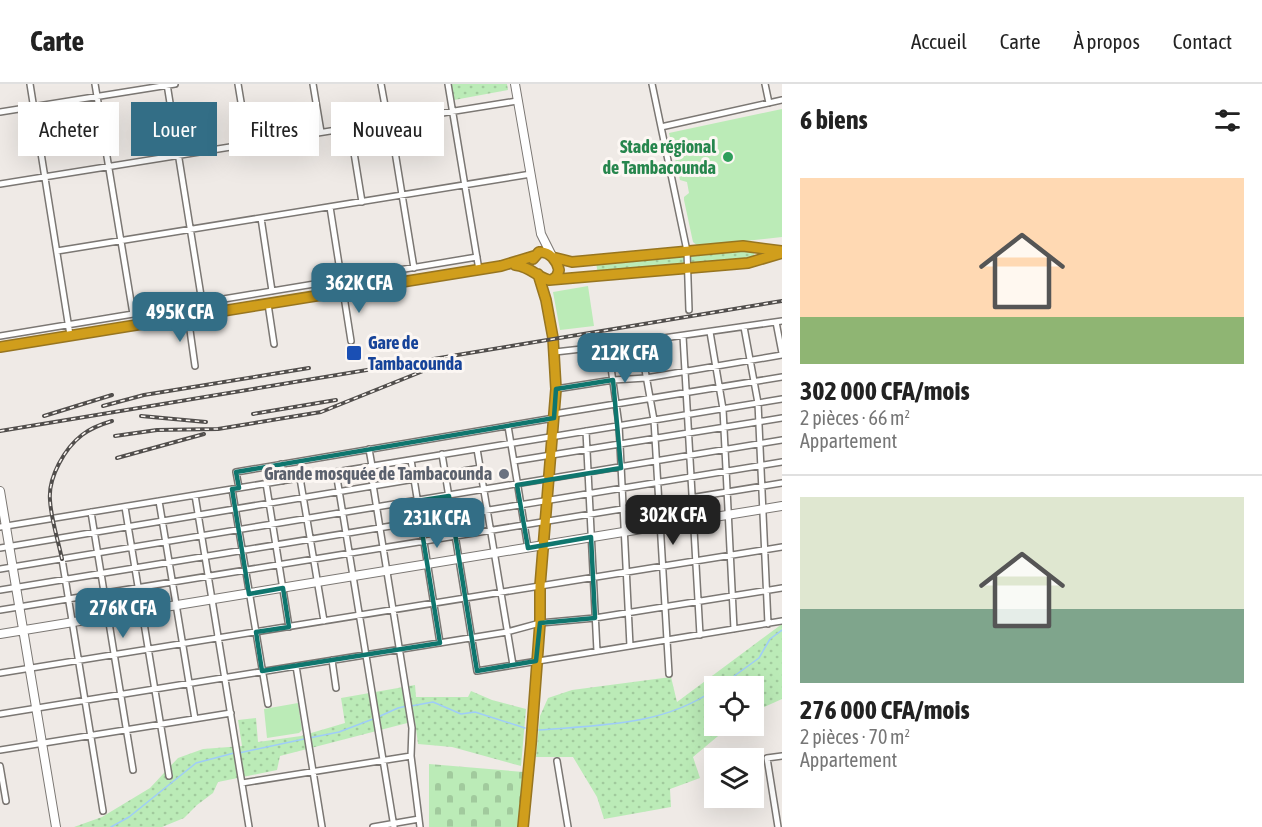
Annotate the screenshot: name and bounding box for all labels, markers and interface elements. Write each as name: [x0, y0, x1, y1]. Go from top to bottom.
text: Carte: [30, 25, 84, 57]
text: Accueil: [911, 29, 967, 53]
text: Carte: [1000, 29, 1040, 53]
text: À propos: [1073, 29, 1140, 53]
text: Contact: [1173, 29, 1232, 53]
chip: Acheter: [18, 102, 119, 156]
chip: Louer: [131, 102, 217, 156]
chip: Filtres: [229, 102, 319, 156]
chip: Nouveau: [331, 102, 444, 156]
icon: filters: [1211, 104, 1244, 137]
text: 6 biens: [800, 105, 868, 135]
place label: Stade régional de Tambacounda: [603, 136, 716, 178]
marker: Stade régional de Tambacounda: [721, 150, 735, 164]
icon: home: [968, 217, 1076, 325]
pin: 362K CFA: [297, 263, 421, 314]
text: 362K CFA: [325, 271, 393, 294]
pin: 495K CFA: [118, 292, 242, 343]
text: 495K CFA: [146, 300, 214, 323]
place label: Gare de Tambacounda: [368, 332, 462, 374]
pin: 212K CFA: [563, 333, 687, 384]
text: 212K CFA: [591, 341, 659, 364]
marker: Gare de Tambacounda: [345, 344, 363, 362]
text: 302 000 CFA/mois: [800, 376, 970, 406]
text: 2 pièces · 66 m²: [800, 406, 910, 429]
text: Appartement: [800, 429, 897, 452]
place label: Grande mosquée de Tambacounda: [264, 463, 492, 484]
marker: Grande mosquée de Tambacounda: [497, 467, 511, 481]
pin: 302K CFA: [611, 495, 735, 546]
pin: 231K CFA: [375, 498, 499, 549]
text: 302K CFA: [639, 503, 707, 526]
text: 231K CFA: [403, 506, 471, 529]
icon: home: [968, 536, 1076, 644]
pin: 276K CFA: [61, 588, 185, 639]
text: 276K CFA: [89, 596, 157, 619]
map controls: [704, 676, 764, 808]
button: locate: [704, 676, 764, 736]
text: 276 000 CFA/mois: [800, 695, 970, 725]
text: 2 pièces · 70 m²: [800, 725, 910, 748]
button: layers: [704, 748, 764, 808]
text: Appartement: [800, 748, 897, 771]

